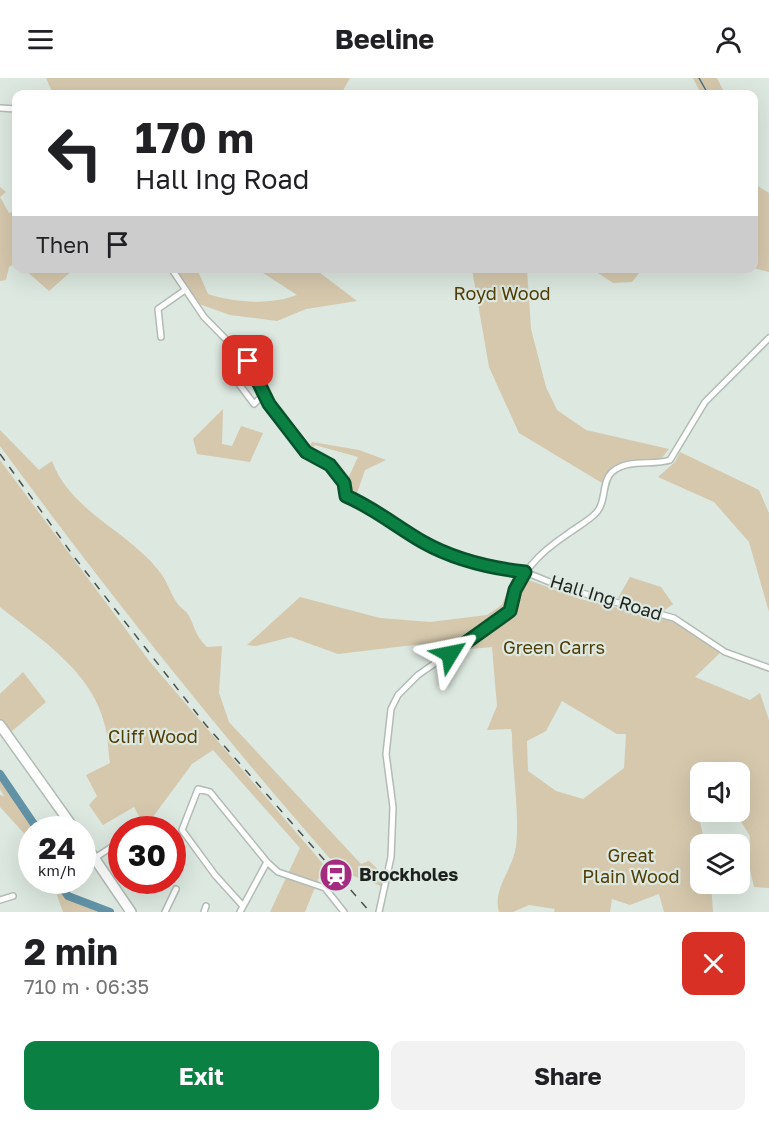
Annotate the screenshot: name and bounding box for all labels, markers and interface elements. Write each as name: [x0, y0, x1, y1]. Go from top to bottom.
icon: menu: [24, 23, 57, 56]
text: Beeline: [335, 23, 434, 55]
icon: person: [712, 23, 745, 56]
text: 170 m: [135, 112, 254, 162]
icon: left: [36, 114, 114, 192]
text: Hall Ing Road: [135, 163, 309, 195]
icon: arrive: [101, 228, 134, 261]
text: Then: [36, 231, 89, 258]
park label: Royd Wood: [453, 282, 551, 304]
pin: [222, 335, 273, 386]
icon: arrive: [231, 344, 264, 377]
street label: Hall Ing Road: [547, 570, 665, 625]
position arrow: [418, 622, 482, 686]
park label: Green Carrs: [503, 636, 605, 658]
park label: Cliff Wood: [108, 725, 198, 747]
map controls: [690, 762, 750, 894]
button: sound: [690, 762, 750, 822]
speed limit sign: 30: [108, 816, 186, 894]
text: 24: [38, 830, 76, 866]
button: layers: [690, 834, 750, 894]
park label: Great Plain Wood: [582, 844, 680, 887]
station icon: Brockholes: [318, 857, 354, 893]
text: km/h: [38, 861, 76, 879]
place label: Brockholes: [359, 863, 458, 885]
text: 2 min: [24, 930, 118, 973]
button: close: [682, 932, 745, 995]
text: 710 m · 06:35: [24, 974, 149, 998]
button: Exit: [24, 1041, 379, 1110]
button: Share: [391, 1041, 745, 1110]

